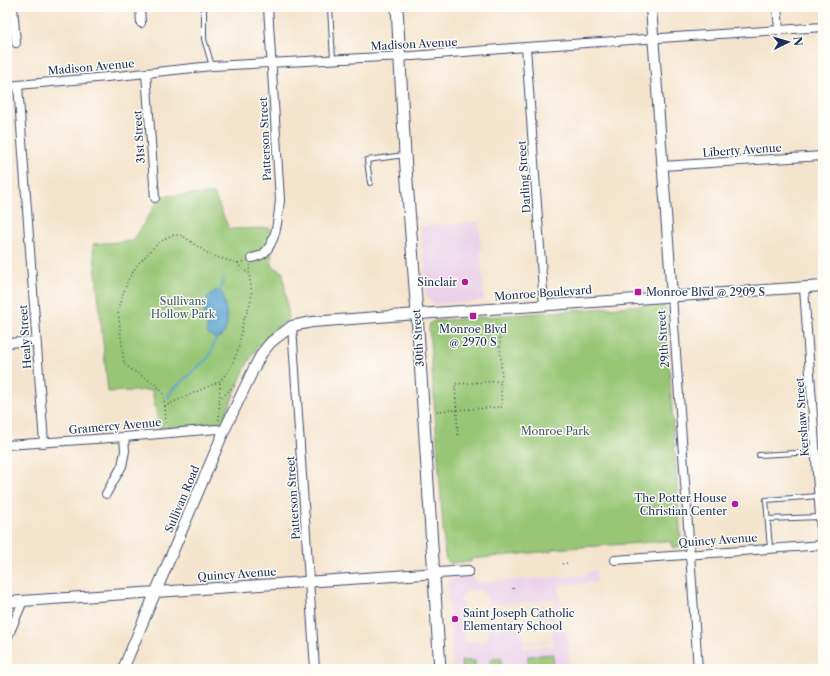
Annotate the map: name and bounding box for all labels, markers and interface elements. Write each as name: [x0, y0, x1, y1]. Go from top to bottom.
north arrow: [768, 22, 808, 62]
street label: Madison Avenue: [370, 35, 458, 53]
text: N: [791, 36, 805, 47]
street label: Madison Avenue: [47, 56, 135, 78]
street label: Patterson Street: [256, 97, 274, 181]
street label: 31st Street: [130, 110, 148, 164]
street label: Darling Street: [514, 140, 534, 214]
street label: Liberty Avenue: [702, 140, 782, 160]
place label: Sinclair: [417, 275, 457, 289]
marker: Sinclair: [460, 277, 470, 287]
street label: Monroe Boulevard: [494, 283, 593, 303]
place label: Monroe Blvd @ 2909 S: [646, 285, 765, 299]
marker: Monroe Blvd @ 2909 S: [633, 287, 643, 297]
park label: Sullivans Hollow Park: [151, 294, 216, 321]
street label: Healy Street: [16, 304, 34, 370]
street label: 30th Street: [409, 309, 427, 367]
street label: 29th Street: [654, 310, 672, 368]
marker: Monroe Blvd @ 2970 S: [468, 311, 478, 321]
place label: Monroe Blvd @ 2970 S: [439, 322, 507, 349]
street label: Kershaw Street: [792, 377, 812, 457]
street label: Gramercy Avenue: [68, 415, 162, 437]
park label: Monroe Park: [521, 424, 590, 438]
street label: Patterson Street: [283, 456, 303, 540]
street label: Sullivan Road: [162, 463, 203, 535]
place label: The Potter House Christian Center: [634, 491, 727, 518]
marker: The Potter House Christian Center: [730, 499, 740, 509]
street label: Quincy Avenue: [678, 530, 758, 550]
street label: Quincy Avenue: [197, 564, 277, 584]
place label: Saint Joseph Catholic Elementary School: [463, 606, 575, 633]
marker: Saint Joseph Catholic Elementary School: [450, 614, 460, 624]

